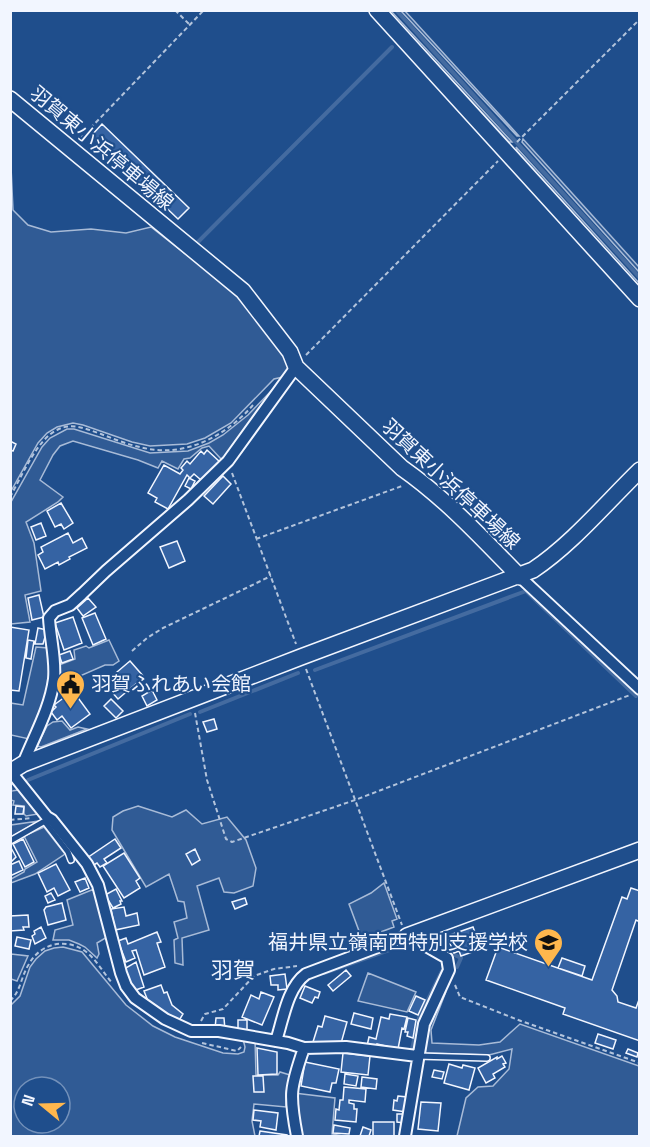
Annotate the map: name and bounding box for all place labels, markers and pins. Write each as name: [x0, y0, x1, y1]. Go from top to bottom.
public building icon: 羽賀ふれあい会館: [54, 668, 86, 710]
place label: 羽賀ふれあい会館: [91, 671, 251, 697]
school or university icon: 福井県立嶺南西特別支援学校: [533, 926, 565, 968]
place label: 福井県立嶺南西特別支援学校: [268, 929, 528, 955]

